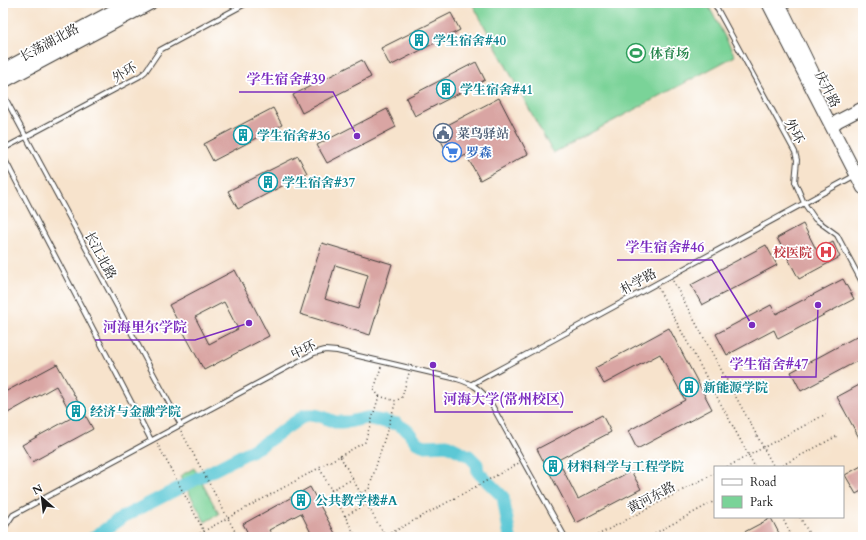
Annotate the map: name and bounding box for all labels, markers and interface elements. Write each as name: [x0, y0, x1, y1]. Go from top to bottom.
street label: 长荡湖北路: [17, 20, 82, 66]
building icon: 学生宿舍#40: [408, 29, 430, 51]
place label: 学生宿舍#40: [433, 32, 507, 50]
sports icon: 体育场: [625, 42, 647, 64]
place label: 体育场: [650, 45, 689, 63]
street label: 外环: [109, 58, 140, 87]
callout: 学生宿舍#39: [239, 66, 333, 92]
street label: 庆升路: [810, 68, 844, 111]
text: 学生宿舍#39: [247, 70, 325, 89]
building icon: 学生宿舍#41: [435, 78, 457, 100]
place label: 学生宿舍#41: [460, 81, 533, 99]
street label: 外环: [780, 116, 808, 147]
public building icon: 菜鸟驿站: [432, 122, 454, 144]
building icon: 学生宿舍#36: [232, 124, 254, 146]
place label: 菜鸟驿站: [457, 125, 509, 143]
place label: 学生宿舍#36: [257, 127, 331, 145]
supermarket icon: 罗森: [441, 141, 463, 163]
place label: 罗森: [466, 144, 492, 162]
building icon: 学生宿舍#37: [257, 171, 279, 193]
place label: 学生宿舍#37: [282, 174, 356, 192]
street label: 长江北路: [80, 228, 120, 283]
callout: 学生宿舍#46: [617, 234, 712, 260]
text: 学生宿舍#46: [626, 238, 704, 257]
hospital icon: 校医院: [815, 241, 837, 263]
place label: 校医院: [773, 244, 812, 262]
street label: 朴学路: [617, 265, 660, 299]
callout: 河海里尔学院: [95, 314, 195, 340]
text: 河海里尔学院: [103, 318, 187, 337]
street label: 中环: [288, 336, 319, 364]
callout: 学生宿舍#47: [721, 351, 816, 377]
text: 学生宿舍#47: [730, 355, 808, 374]
building icon: 新能源学院: [678, 376, 700, 398]
place label: 新能源学院: [703, 379, 768, 397]
callout: 河海大学(常州校区): [435, 386, 573, 412]
text: 河海大学(常州校区): [443, 390, 565, 409]
building icon: 经济与金融学院: [65, 400, 87, 422]
place label: 经济与金融学院: [90, 403, 181, 421]
building icon: 材料科学与工程学院: [542, 455, 564, 477]
place label: 材料科学与工程学院: [567, 458, 684, 476]
legend: [714, 466, 844, 518]
text: Road: [750, 474, 777, 490]
north arrow: [22, 478, 62, 518]
street label: 黄河东路: [624, 478, 679, 518]
text: N: [30, 481, 46, 498]
building icon: 公共教学楼#A: [290, 489, 312, 511]
place label: 公共教学楼#A: [315, 492, 398, 510]
text: Park: [750, 494, 774, 510]

